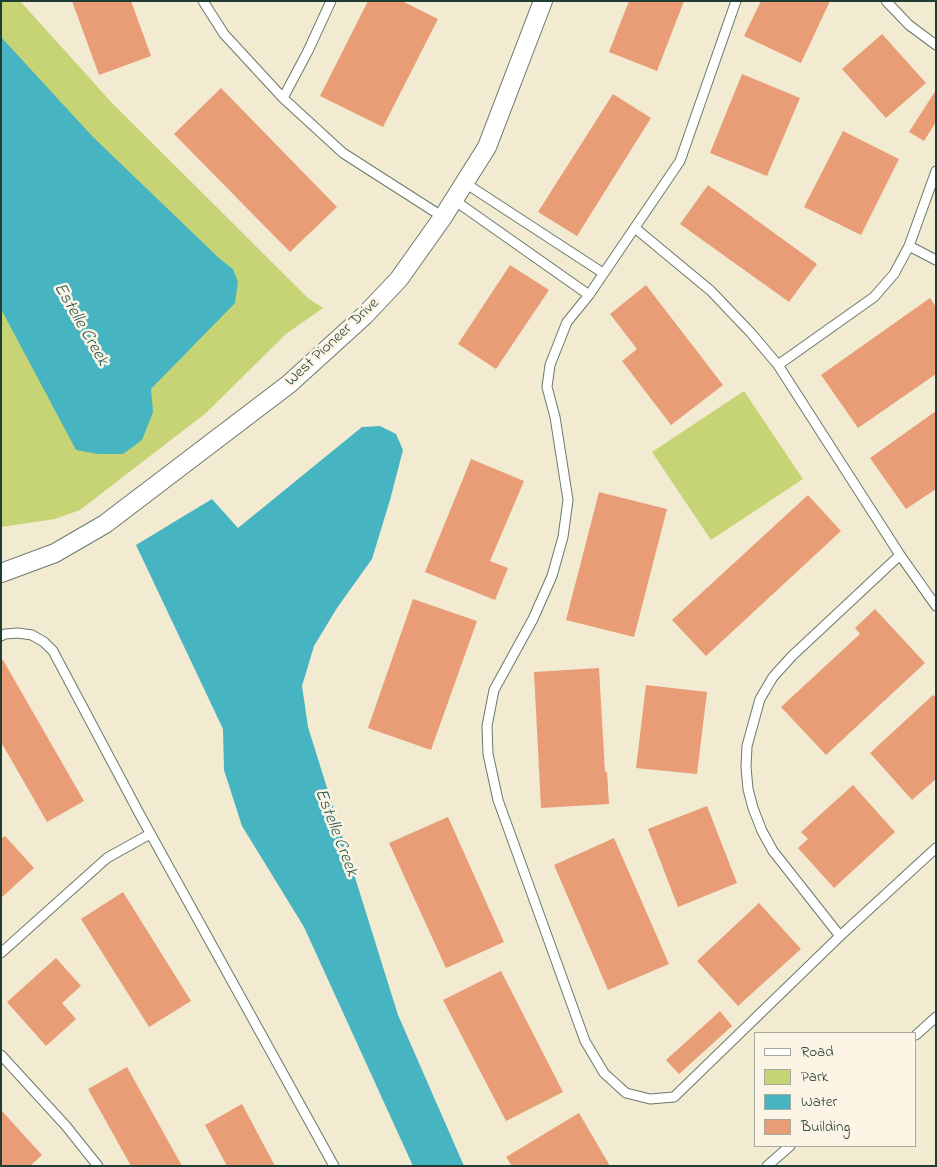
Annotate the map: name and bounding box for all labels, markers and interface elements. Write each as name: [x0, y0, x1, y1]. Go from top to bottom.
water label: Estelle Creek: [48, 280, 112, 370]
street label: West Pioneer Drive: [282, 295, 384, 391]
water label: Estelle Creek: [308, 786, 362, 880]
legend: [754, 1032, 917, 1147]
text: Road: [801, 1041, 834, 1063]
text: Park: [801, 1066, 828, 1088]
text: Water: [801, 1091, 837, 1113]
text: Building: [801, 1116, 850, 1138]

